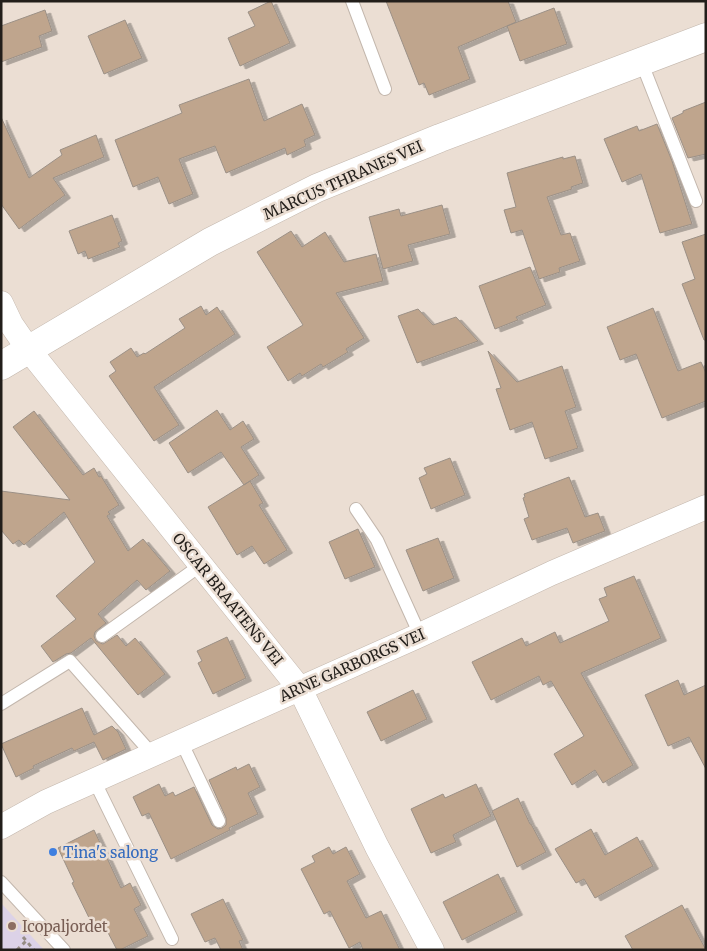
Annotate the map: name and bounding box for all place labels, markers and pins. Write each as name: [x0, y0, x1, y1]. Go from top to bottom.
place label: Tina's salong: [63, 843, 158, 862]
marker: Tina's salong: [47, 846, 59, 858]
place label: Icopaljordet: [22, 917, 108, 936]
marker: Icopaljordet: [6, 920, 18, 932]

